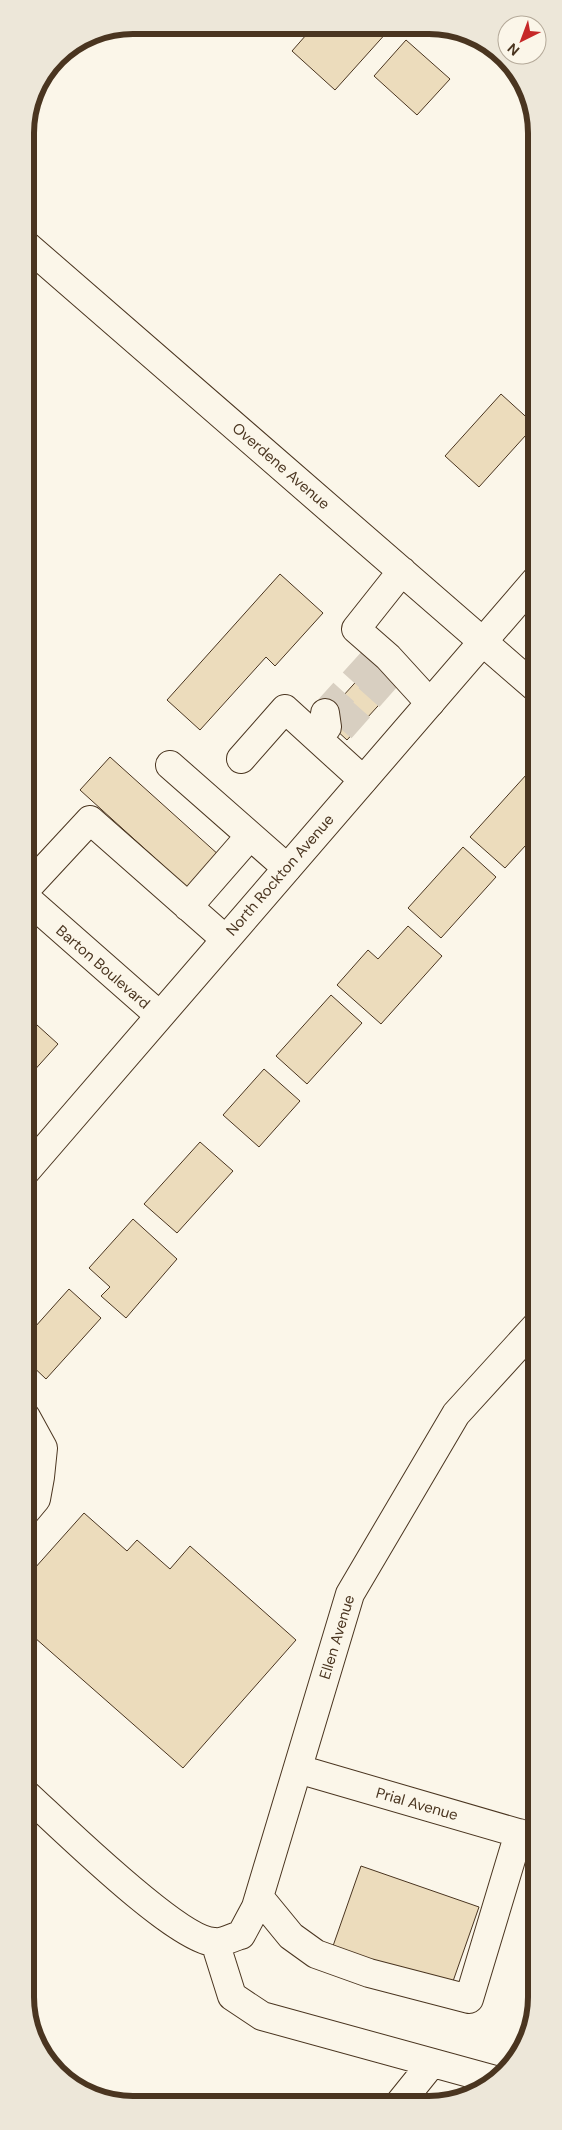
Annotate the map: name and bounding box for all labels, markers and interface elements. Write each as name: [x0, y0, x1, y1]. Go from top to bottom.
north arrow: [497, 15, 547, 65]
text: N: [503, 40, 523, 60]
street label: Overdene Avenue: [228, 418, 334, 514]
street label: North Rockton Avenue: [222, 810, 338, 940]
street label: Barton Boulevard: [52, 921, 154, 1013]
street label: Ellen Avenue: [315, 1592, 359, 1682]
street label: Prial Avenue: [374, 1783, 460, 1825]

